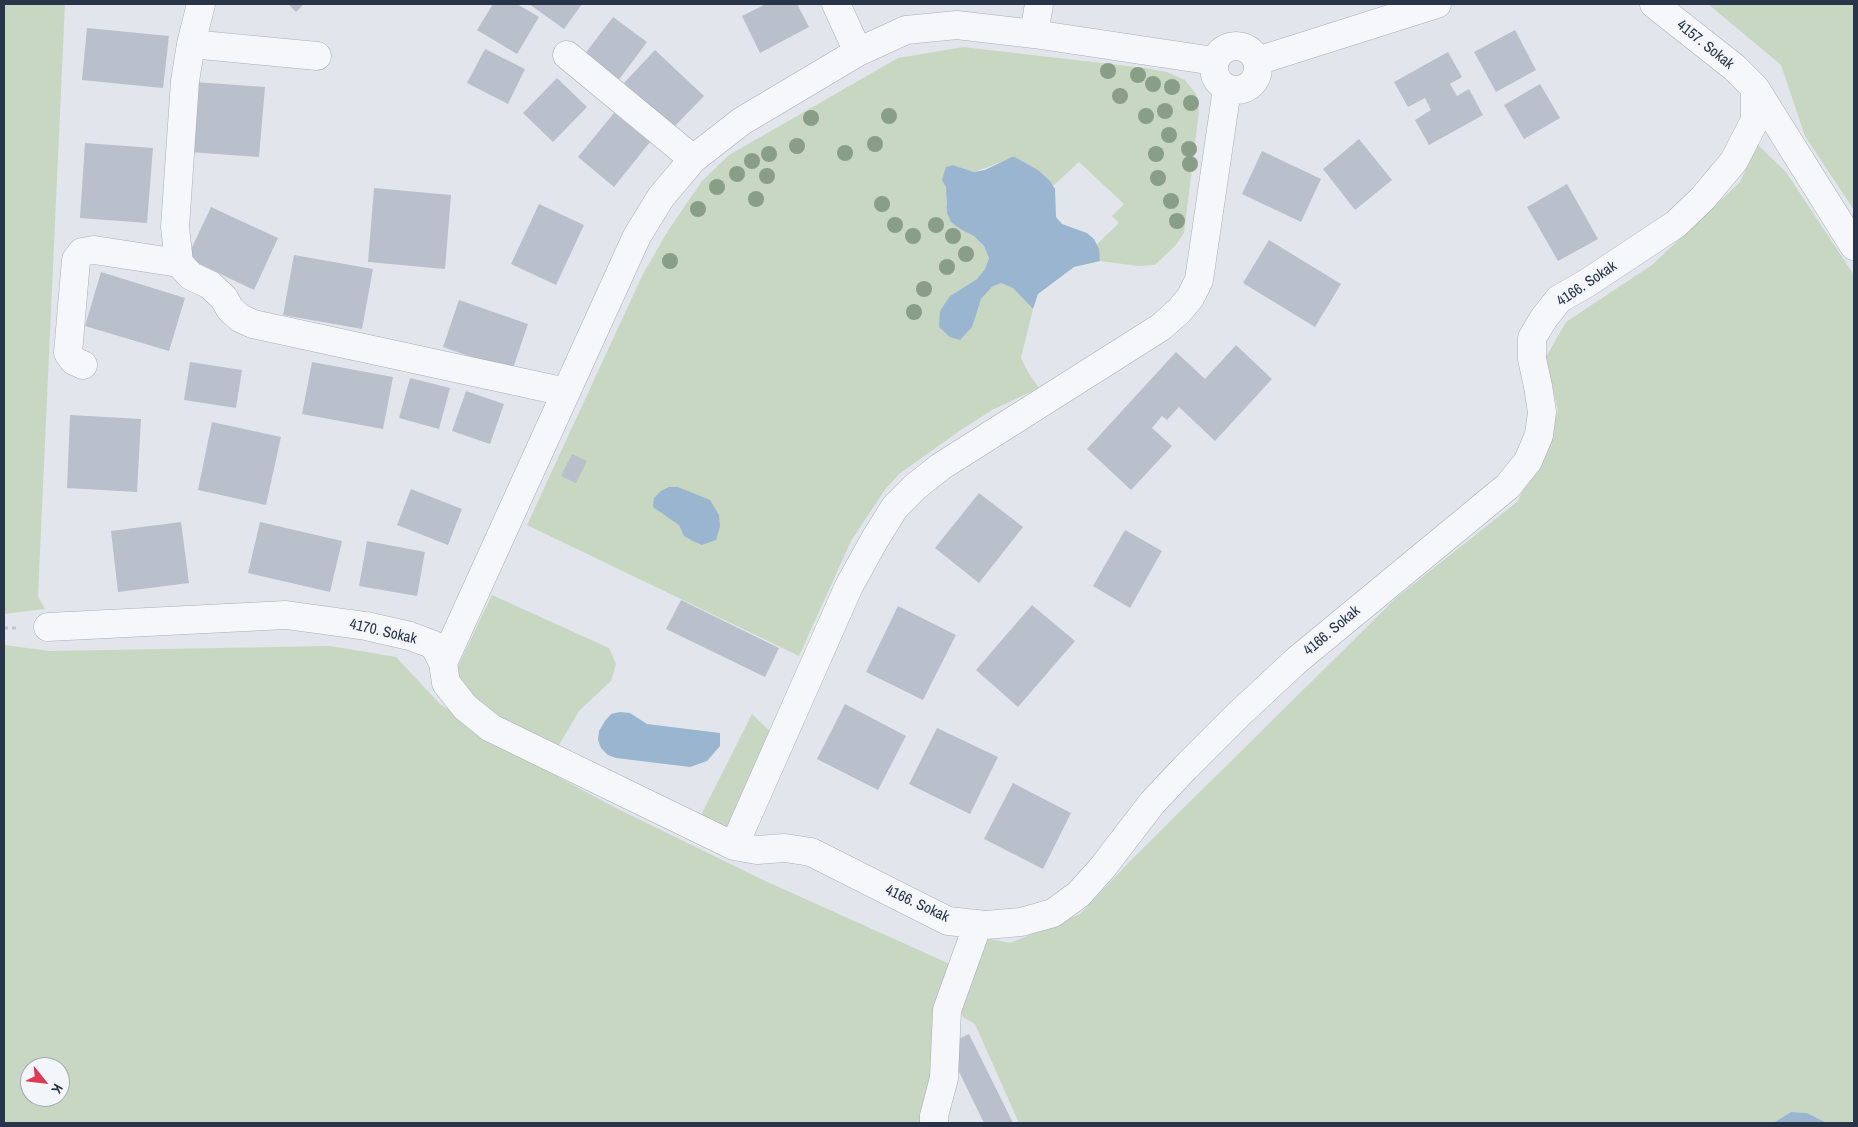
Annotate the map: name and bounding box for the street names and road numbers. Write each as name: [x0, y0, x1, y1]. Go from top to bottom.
street label: 4157. Sokak: [1673, 16, 1737, 74]
street label: 4166. Sokak: [1554, 257, 1620, 311]
street label: 4166. Sokak: [1300, 602, 1364, 660]
street label: 4170. Sokak: [348, 616, 418, 648]
street label: 4166. Sokak: [882, 881, 952, 927]

